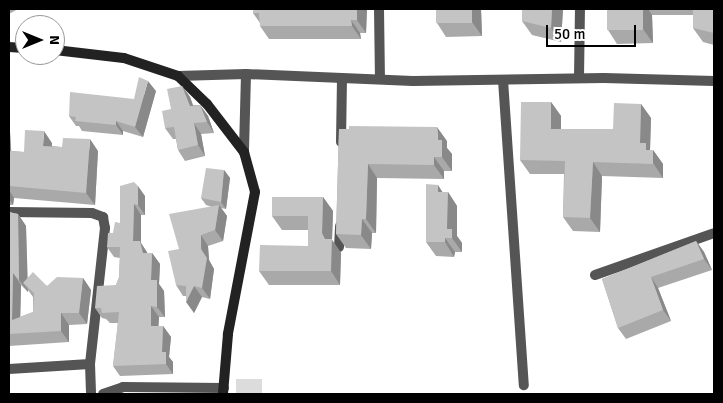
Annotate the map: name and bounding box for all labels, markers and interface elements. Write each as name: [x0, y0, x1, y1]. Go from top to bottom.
north arrow: [15, 15, 65, 65]
scale bar: [548, 15, 638, 47]
text: 50 m: [554, 25, 585, 43]
text: N: [46, 35, 63, 45]

